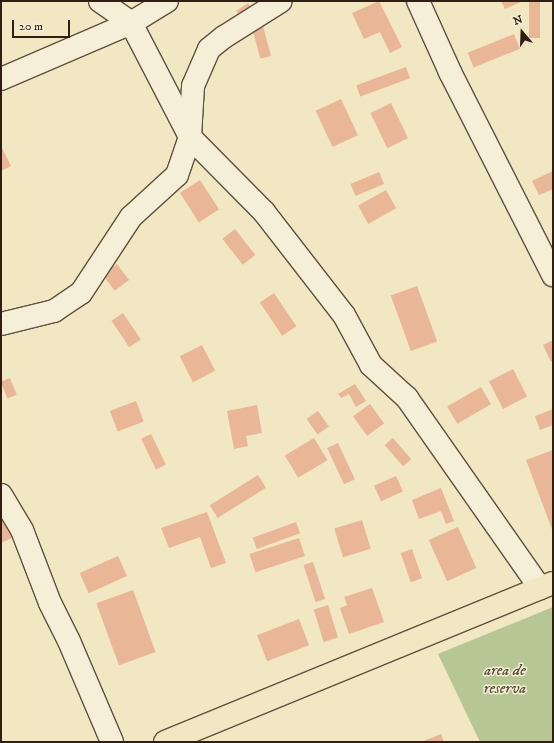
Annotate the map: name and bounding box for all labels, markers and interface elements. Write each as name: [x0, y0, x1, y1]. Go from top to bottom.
scale bar: [14, 12, 72, 38]
north arrow: [502, 12, 542, 52]
text: N: [512, 13, 525, 29]
text: 20 m: [19, 19, 43, 34]
park label: area de reserva: [484, 660, 526, 698]

